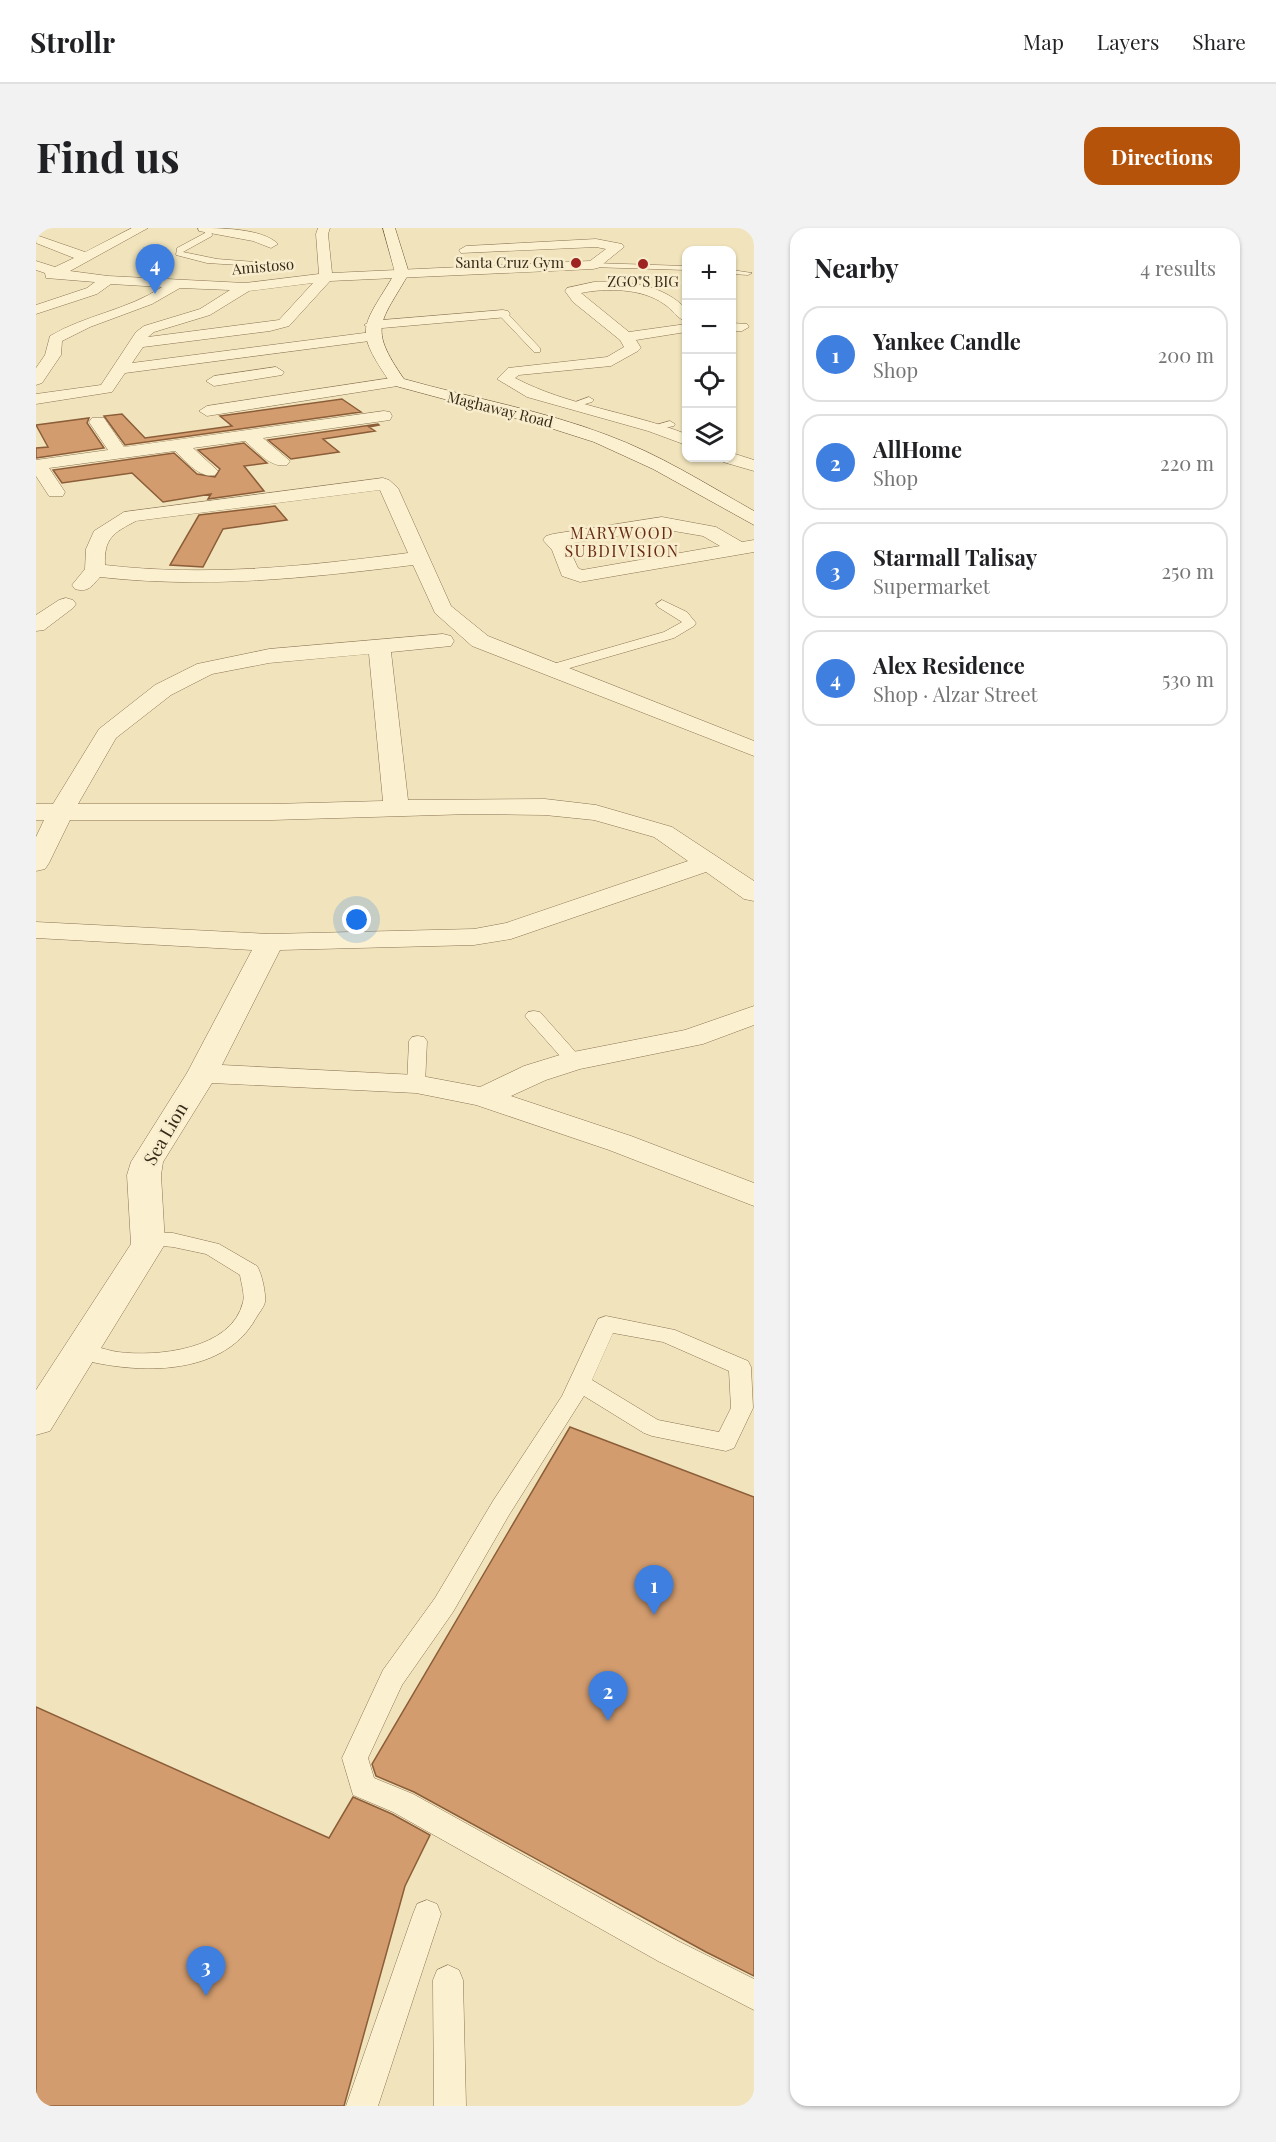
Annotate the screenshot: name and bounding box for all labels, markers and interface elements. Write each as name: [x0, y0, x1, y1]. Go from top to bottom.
text: Strollr: [30, 23, 115, 60]
text: Map: [1023, 27, 1064, 55]
text: Layers: [1097, 27, 1159, 55]
text: Share: [1192, 27, 1246, 55]
button: Directions: [1084, 127, 1240, 185]
text: Find us: [36, 128, 180, 184]
pin: 4: [136, 244, 174, 294]
map controls: [682, 246, 736, 462]
button: +: [682, 246, 736, 300]
text: Nearby: [814, 250, 899, 285]
place label: Santa Cruz Gym: [455, 252, 565, 272]
street label: Amistoso: [230, 253, 295, 279]
text: 4 results: [1140, 254, 1216, 281]
marker: Santa Cruz Gym: [569, 256, 583, 270]
marker: ZGO"S BIG: [636, 257, 650, 271]
place label: ZGO"S BIG: [607, 271, 679, 291]
button: −: [682, 300, 736, 354]
text: Yankee Candle: [873, 326, 1021, 356]
text: 1: [832, 341, 839, 368]
text: 200 m: [1158, 341, 1214, 368]
button: locate: [682, 354, 736, 408]
text: Shop: [873, 356, 918, 383]
street label: Maghaway Road: [445, 386, 556, 432]
button: layers: [682, 408, 736, 462]
text: AllHome: [873, 434, 962, 464]
text: 2: [830, 449, 841, 476]
text: 220 m: [1160, 449, 1214, 476]
text: Shop: [873, 464, 918, 491]
district label: MARYWOOD SUBDIVISION: [564, 522, 680, 561]
text: Starmall Talisay: [873, 542, 1037, 572]
text: 3: [831, 557, 840, 584]
text: 250 m: [1161, 557, 1214, 584]
text: Supermarket: [873, 572, 990, 599]
text: Alex Residence: [873, 650, 1025, 680]
text: 4: [830, 665, 841, 692]
text: 530 m: [1162, 665, 1214, 692]
text: Shop · Alzar Street: [873, 680, 1038, 707]
your location: [342, 905, 371, 934]
street label: Sea Lion: [138, 1098, 193, 1169]
pin: 1: [634, 1566, 674, 1615]
pin: 2: [588, 1672, 628, 1721]
pin: 3: [186, 1946, 226, 1996]

